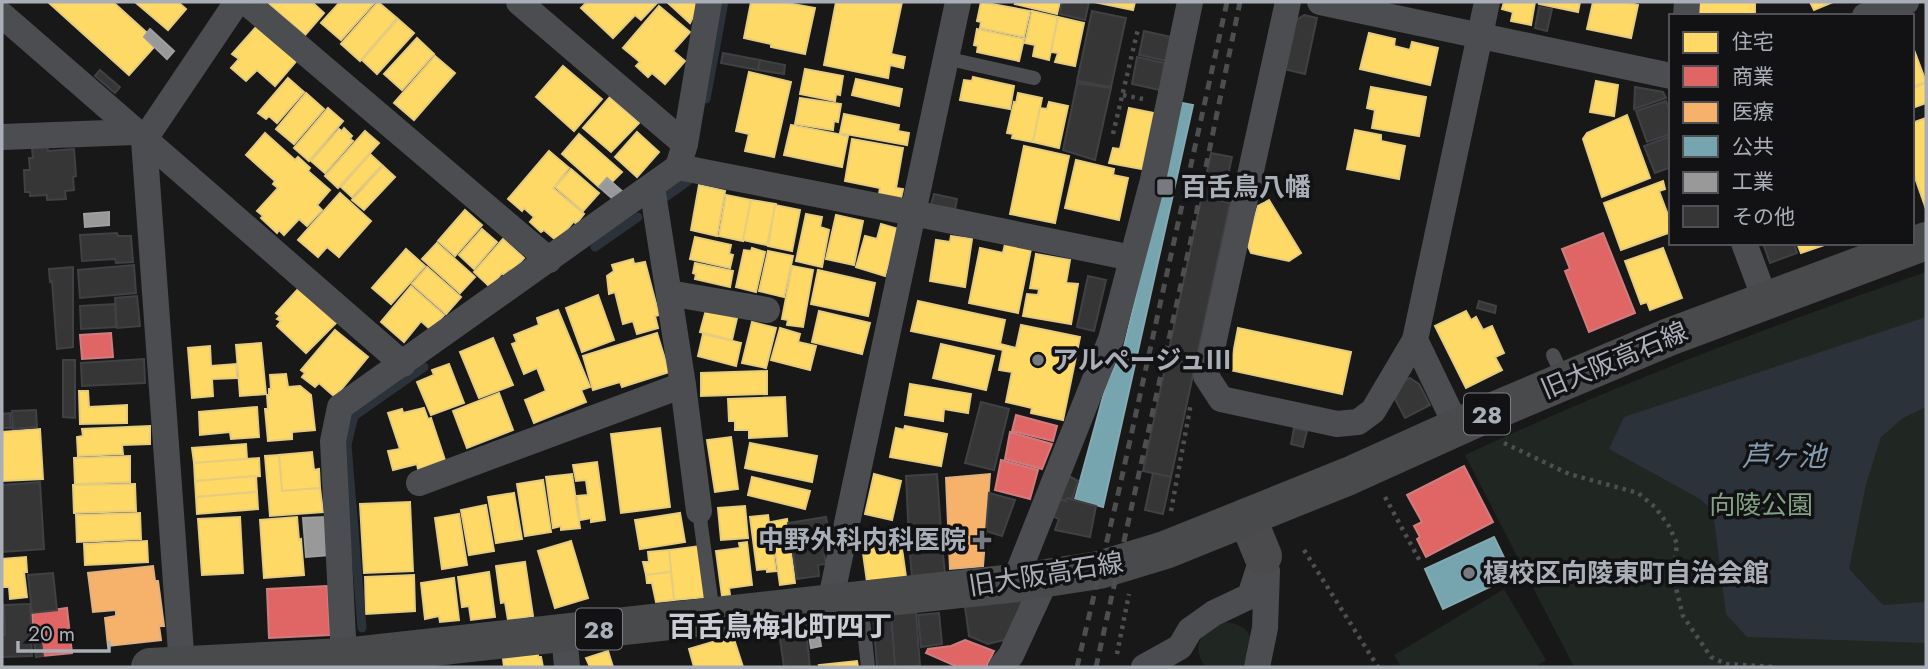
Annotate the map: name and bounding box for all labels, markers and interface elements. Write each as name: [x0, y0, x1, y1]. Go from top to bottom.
legend: [1669, 14, 1914, 245]
text: 住宅: [1732, 27, 1774, 57]
text: 商業: [1732, 62, 1774, 92]
text: 医療: [1732, 97, 1774, 127]
text: 公共: [1732, 132, 1774, 162]
text: 工業: [1732, 167, 1774, 197]
place label: 百舌鳥八幡: [1181, 168, 1311, 206]
marker: 百舌鳥八幡: [1155, 177, 1175, 197]
text: その他: [1732, 202, 1795, 232]
street label: 旧大阪高石線: [1535, 312, 1693, 408]
place label: アルページュⅢ: [1052, 341, 1231, 379]
marker: アルページュⅢ: [1030, 352, 1046, 368]
road number: 28: [1464, 394, 1510, 435]
water label: 芦ヶ池: [1742, 436, 1829, 477]
park label: 向陵公園: [1709, 486, 1813, 524]
place label: 中野外科内科医院: [758, 521, 966, 559]
marker: 中野外科内科医院: [972, 530, 992, 550]
street label: 旧大阪高石線: [966, 543, 1126, 605]
place label: 榎校区向陵東町自治会館: [1483, 554, 1769, 592]
marker: 榎校区向陵東町自治会館: [1461, 565, 1477, 581]
district label: 百舌鳥梅北町四丁: [668, 606, 892, 647]
road number: 28: [576, 608, 622, 650]
scale bar: [18, 610, 108, 654]
text: 20 m: [28, 619, 75, 649]

